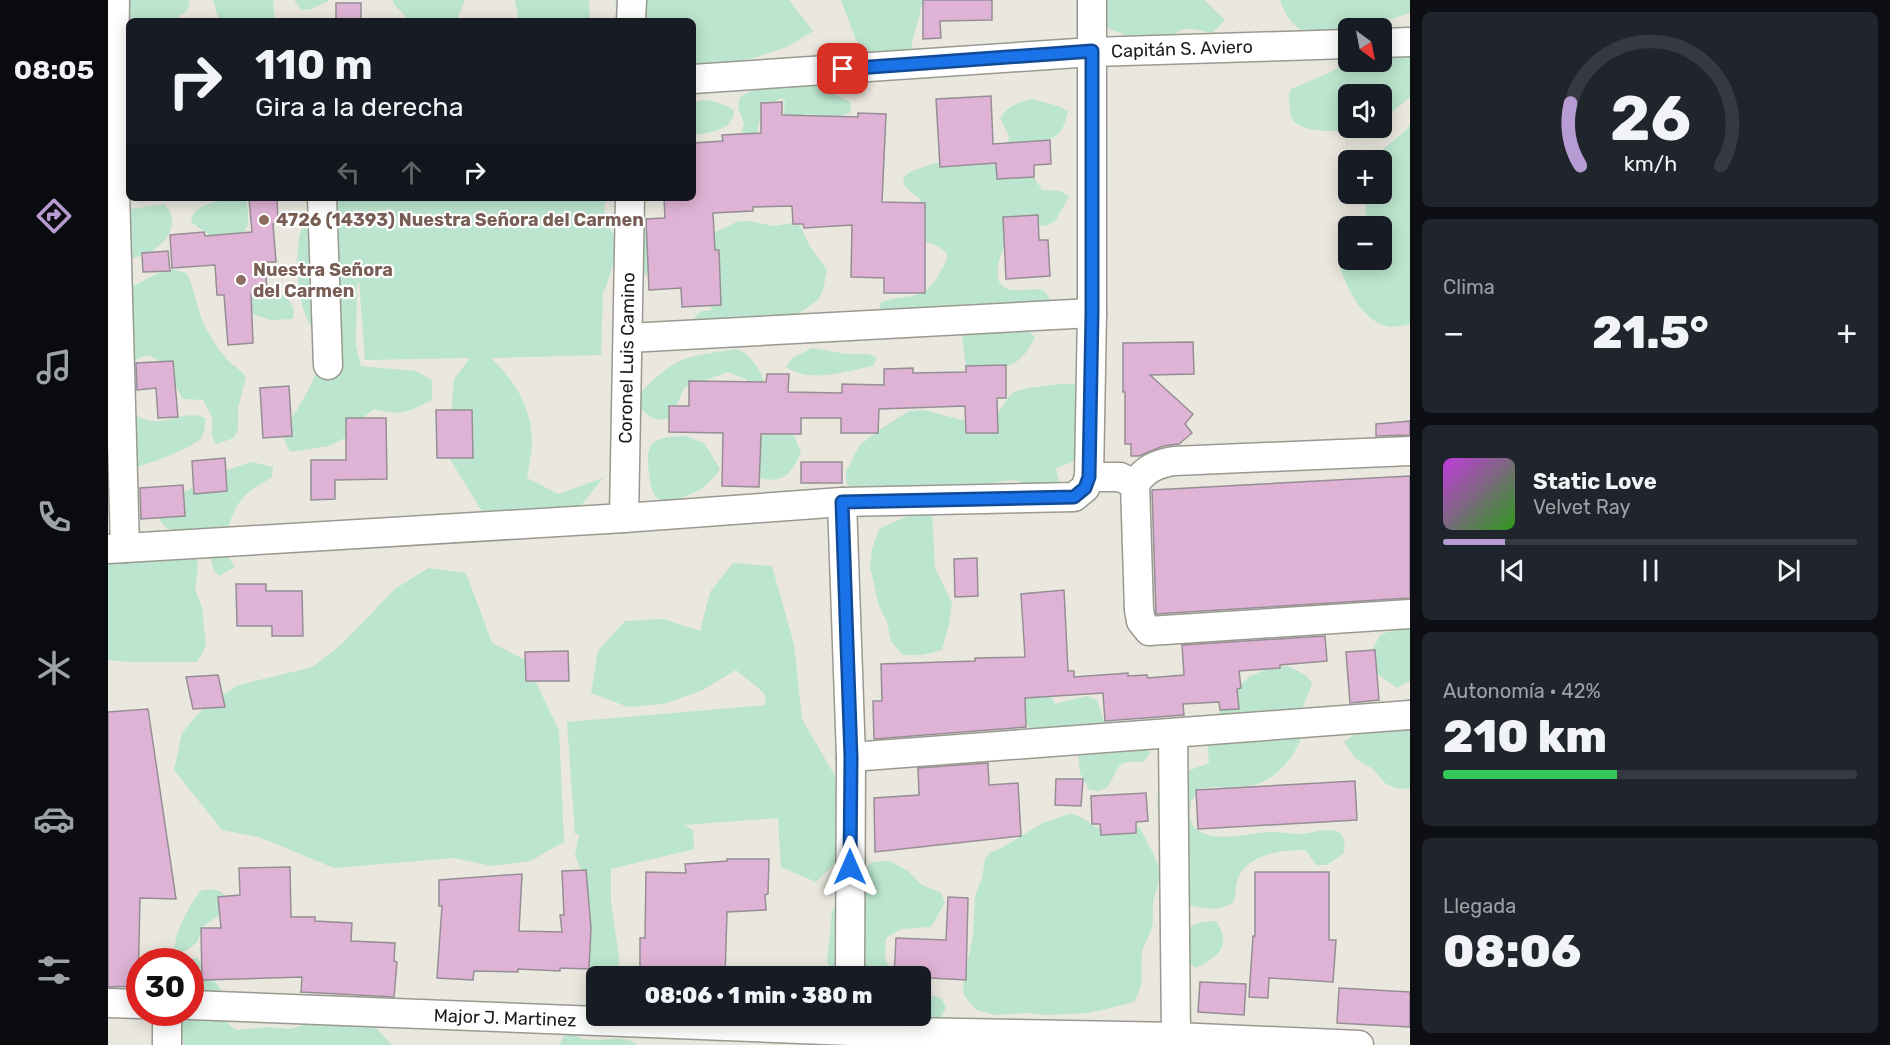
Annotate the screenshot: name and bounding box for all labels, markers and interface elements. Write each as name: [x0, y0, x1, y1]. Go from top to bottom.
north arrow: [1338, 18, 1392, 72]
map controls: [1338, 18, 1392, 270]
street label: Capitán S. Aviero: [1111, 36, 1253, 62]
text: 110 m: [255, 40, 373, 90]
icon: right: [156, 42, 234, 120]
pin: [817, 43, 868, 94]
icon: arrive: [826, 52, 859, 85]
text: 08:05: [14, 54, 94, 86]
text: 26: [1609, 82, 1691, 156]
button: sound: [1338, 84, 1392, 138]
text: Gira a la derecha: [255, 91, 464, 123]
button: +: [1338, 150, 1392, 204]
text: km/h: [1623, 152, 1677, 177]
icon: left: [332, 156, 365, 189]
icon: ahead: [395, 156, 428, 189]
icon: right: [458, 156, 491, 189]
icon: directions: [33, 195, 75, 237]
place label: 4726 (14393) Nuestra Señora del Carmen: [276, 209, 644, 231]
marker: 4726 (14393) Nuestra Señora del Carmen: [257, 213, 271, 227]
button: −: [1338, 216, 1392, 270]
place label: Nuestra Señora del Carmen: [253, 259, 393, 302]
street label: Coronel Luis Camino: [615, 272, 639, 444]
marker: Nuestra Señora del Carmen: [234, 273, 248, 287]
text: Clima: [1443, 275, 1495, 299]
text: 21.5°: [1592, 306, 1709, 359]
text: −: [1443, 313, 1464, 352]
text: +: [1836, 313, 1857, 352]
icon: music: [33, 346, 75, 388]
text: Static Love: [1533, 468, 1657, 495]
text: Velvet Ray: [1533, 495, 1631, 519]
icon: phone: [33, 496, 75, 538]
icon: previous: [1496, 554, 1529, 587]
icon: pause: [1634, 554, 1667, 587]
icon: next: [1772, 554, 1805, 587]
icon: climate: [33, 647, 75, 689]
text: Autonomía · 42%: [1443, 679, 1601, 703]
text: 210 km: [1443, 710, 1607, 763]
icon: car: [33, 798, 75, 840]
position arrow: [818, 835, 882, 899]
text: Llegada: [1443, 894, 1516, 918]
text: 08:06: [1443, 925, 1581, 978]
speed limit sign: 30: [126, 948, 204, 1026]
icon: filters: [33, 949, 75, 991]
text: 08:06 · 1 min · 380 m: [645, 982, 872, 1009]
street label: Major J. Martinez: [433, 1005, 577, 1031]

